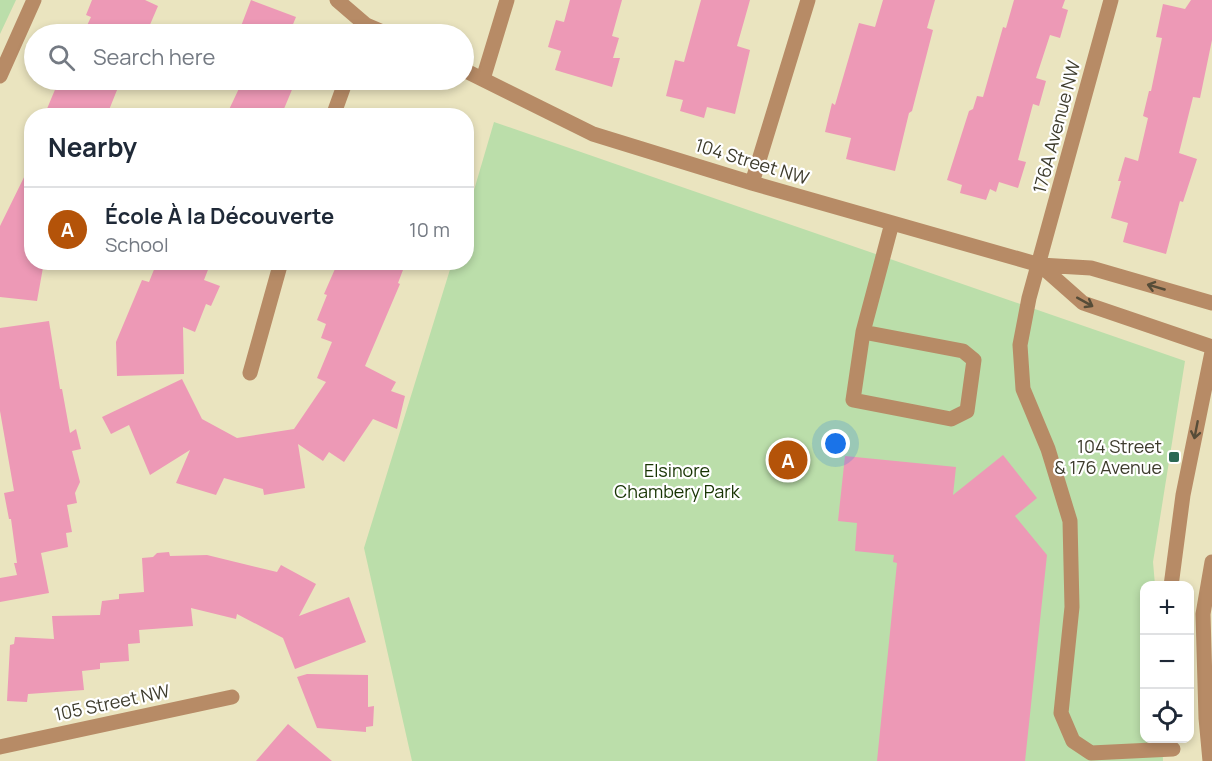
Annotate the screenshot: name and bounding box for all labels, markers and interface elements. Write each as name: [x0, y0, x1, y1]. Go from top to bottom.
search box: [24, 24, 474, 90]
icon: search: [45, 41, 78, 74]
text: Search here: [93, 42, 215, 72]
street label: 176A Avenue NW: [1027, 58, 1085, 196]
text: Nearby: [48, 129, 137, 165]
street label: 104 Street NW: [692, 132, 812, 190]
text: École À la Découverte: [105, 201, 334, 231]
text: A: [61, 216, 74, 243]
text: 10 m: [409, 216, 450, 243]
text: School: [105, 231, 169, 258]
one-way arrow: [1147, 281, 1166, 292]
one-way arrow: [1076, 296, 1094, 308]
one-way arrow: [1190, 420, 1201, 440]
your location: [821, 429, 850, 458]
place label: 104 Street & 176 Avenue: [1054, 434, 1162, 479]
pin: A: [768, 438, 808, 482]
marker: 104 Street & 176 Avenue: [1167, 450, 1181, 464]
park label: Elsinore Chambery Park: [614, 458, 741, 503]
map controls: [1140, 581, 1194, 743]
button: +: [1140, 581, 1194, 635]
button: −: [1140, 635, 1194, 689]
street label: 105 Street NW: [52, 678, 172, 726]
button: locate: [1140, 689, 1194, 743]

